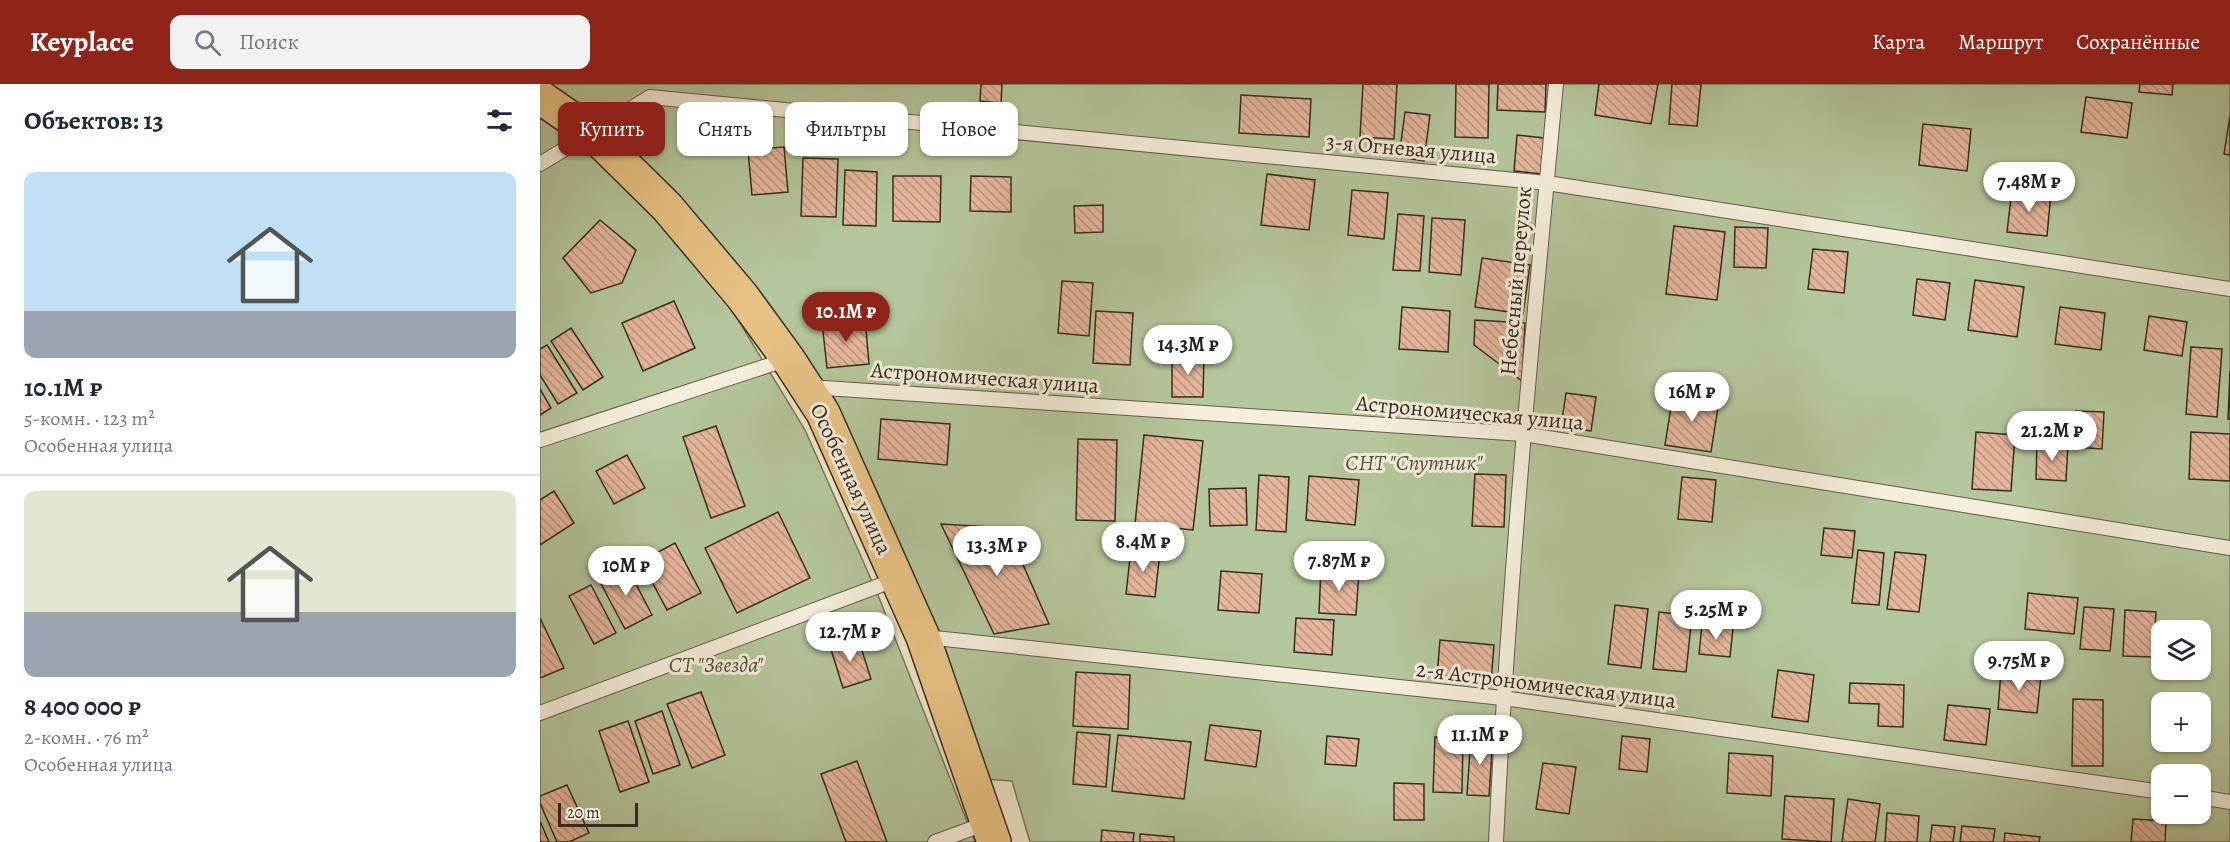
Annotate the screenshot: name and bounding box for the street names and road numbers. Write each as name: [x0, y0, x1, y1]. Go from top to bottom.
street label: 3-я Огневая улица: [1325, 127, 1498, 171]
street label: Небесный переулок: [1493, 185, 1539, 377]
street label: Астрономическая улица: [869, 355, 1101, 401]
street label: Астрономическая улица: [1354, 388, 1586, 438]
street label: Особенная улица: [803, 398, 900, 560]
street label: 2-я Астрономическая улица: [1414, 654, 1679, 716]

